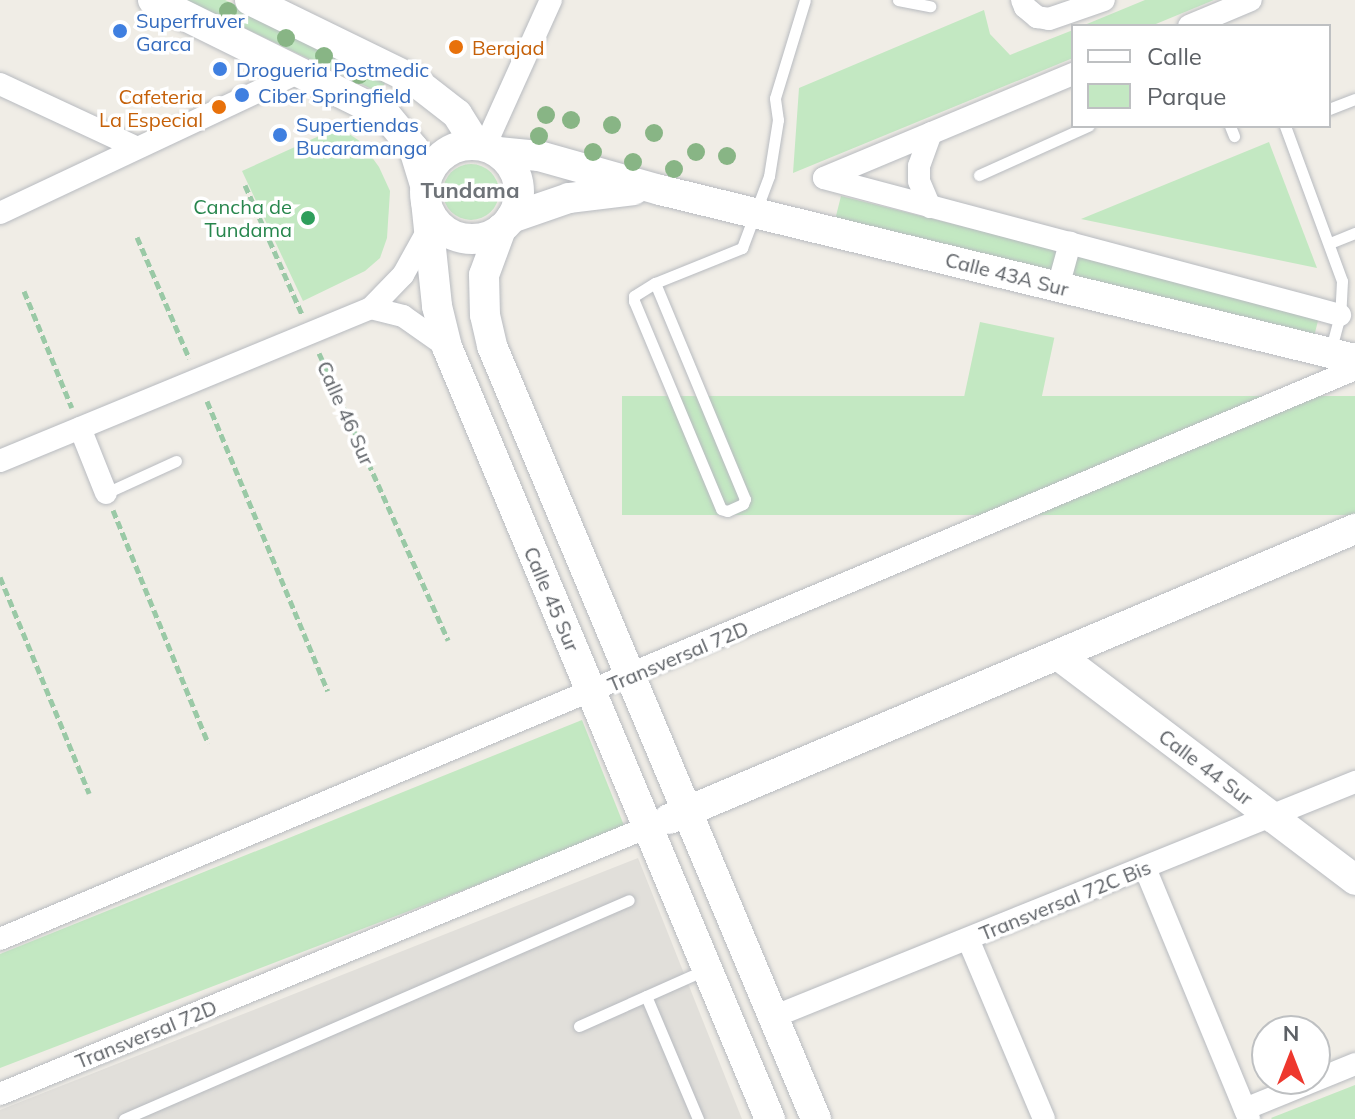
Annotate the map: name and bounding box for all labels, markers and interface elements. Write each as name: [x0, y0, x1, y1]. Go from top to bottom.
place label: Superfruver Garca: [136, 8, 245, 55]
marker: Superfruver Garca: [111, 22, 129, 40]
legend: [1071, 24, 1331, 128]
place label: Berajad: [472, 35, 544, 59]
marker: Berajad: [447, 38, 465, 56]
text: Calle: [1147, 41, 1202, 71]
place label: Drogueria Postmedic: [236, 57, 429, 81]
marker: Drogueria Postmedic: [211, 60, 229, 78]
text: Parque: [1147, 81, 1226, 111]
place label: Ciber Springfield: [258, 83, 411, 107]
place label: Cafeteria La Especial: [99, 84, 203, 131]
marker: Ciber Springfield: [233, 86, 251, 104]
marker: Cafeteria La Especial: [210, 98, 228, 116]
place label: Supertiendas Bucaramanga: [296, 112, 427, 159]
marker: Supertiendas Bucaramanga: [271, 126, 289, 144]
district label: Tundama: [420, 178, 520, 204]
place label: Cancha de Tundama: [193, 194, 292, 241]
marker: Cancha de Tundama: [299, 209, 317, 227]
street label: Calle 43A Sur: [943, 247, 1071, 301]
street label: Calle 46 Sur: [312, 357, 380, 469]
street label: Calle 45 Sur: [519, 543, 585, 655]
street label: Transversal 72D: [604, 616, 752, 696]
street label: Calle 44 Sur: [1154, 724, 1258, 810]
street label: Transversal 72C Bis: [976, 855, 1154, 945]
street label: Transversal 72D: [72, 995, 220, 1073]
north arrow: [1251, 1015, 1331, 1095]
text: N: [1283, 1019, 1299, 1047]

